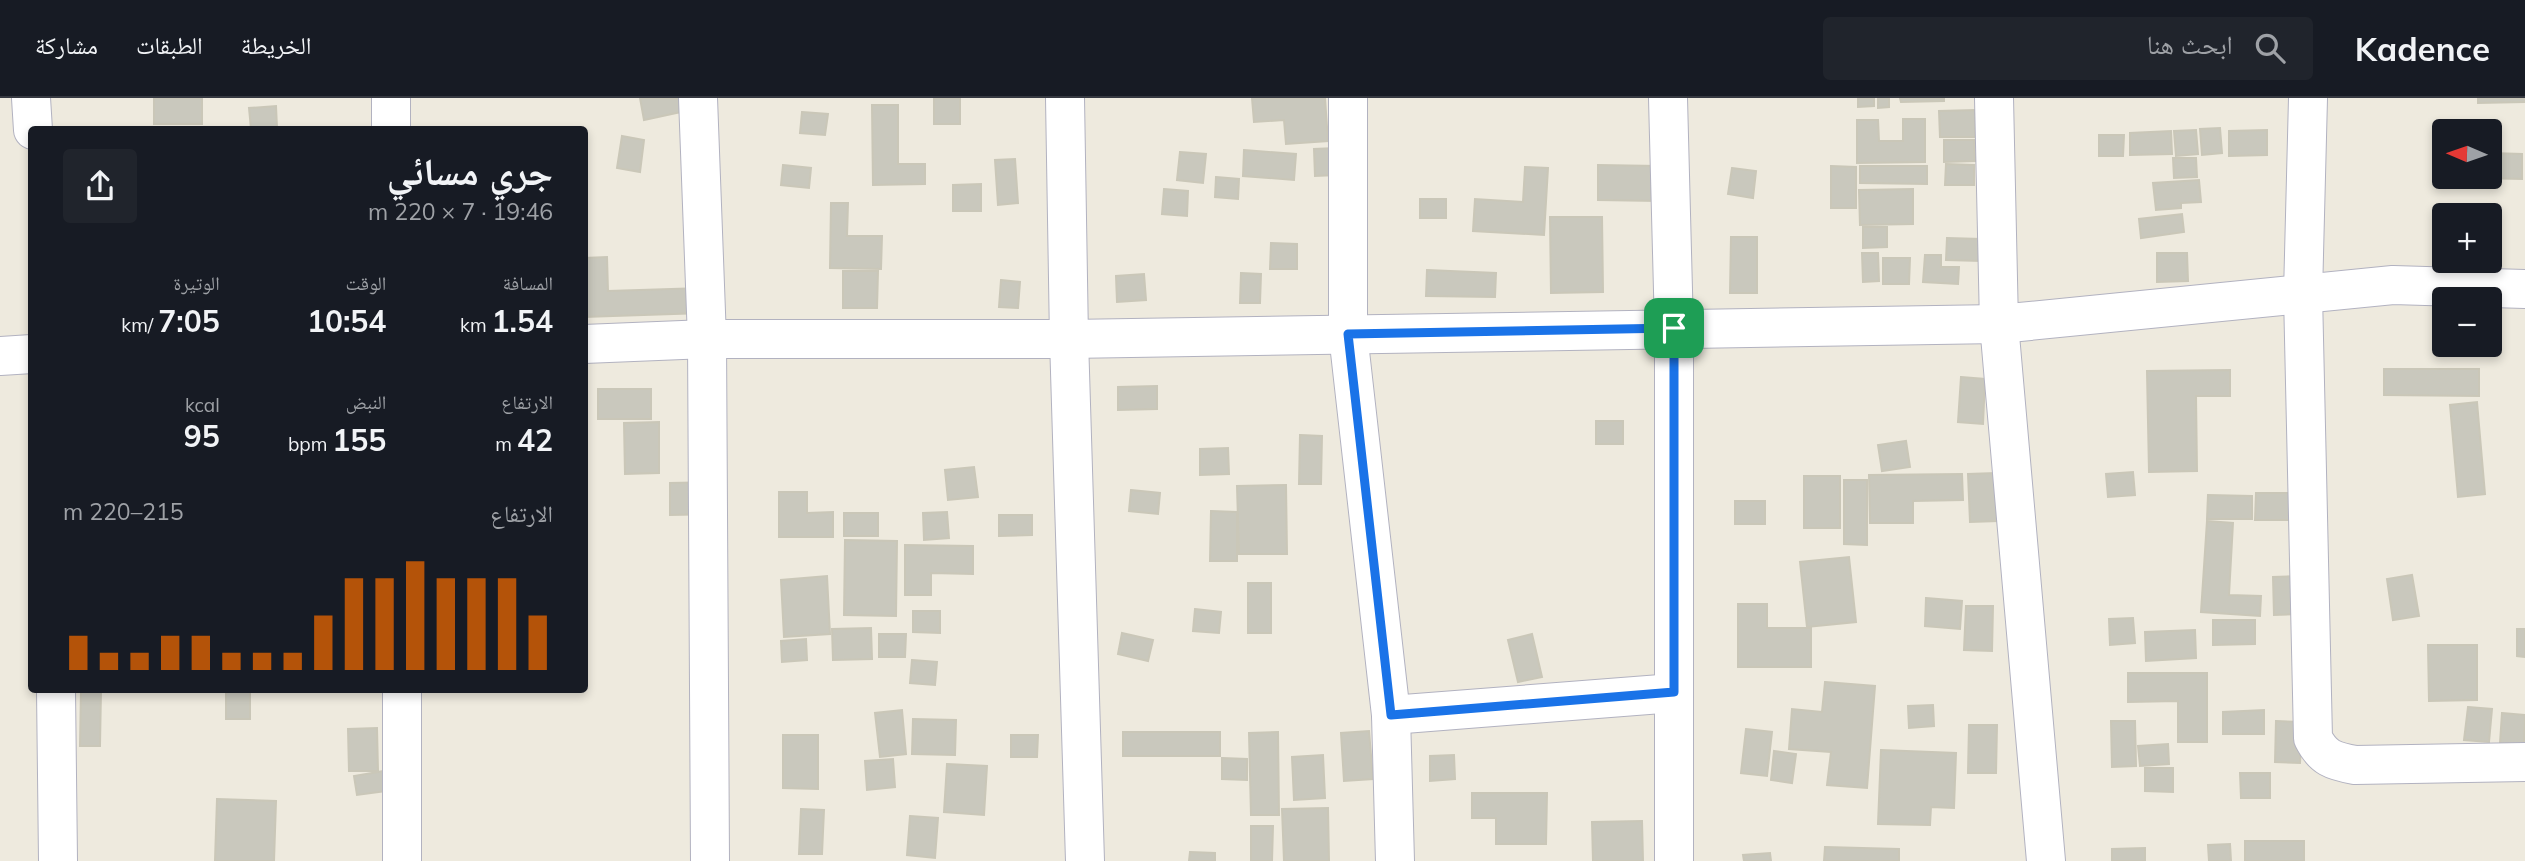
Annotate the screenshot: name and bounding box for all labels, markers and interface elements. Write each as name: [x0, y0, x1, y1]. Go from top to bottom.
search box: [1823, 17, 2313, 80]
text: ابحث هنا: [2147, 28, 2233, 61]
text: Kadence: [2355, 28, 2490, 69]
icon: search: [2251, 29, 2289, 67]
text: مشاركة: [35, 30, 98, 60]
text: الطبقات: [136, 30, 203, 60]
text: الخريطة: [241, 30, 311, 60]
north arrow: [2432, 119, 2502, 189]
map controls: [2432, 119, 2502, 357]
text: جري مسائي: [387, 147, 553, 195]
button: share: [63, 149, 137, 223]
text: 19:46 · 7 × 220 m: [368, 197, 553, 226]
button: +: [2432, 203, 2502, 273]
text: الوتيرة: [173, 271, 220, 295]
text: الوقت: [345, 271, 386, 295]
text: المسافة: [503, 271, 553, 295]
button: −: [2432, 287, 2502, 357]
pin: [1644, 298, 1704, 358]
text: 7:05: [158, 302, 220, 340]
text: 10:54: [307, 302, 386, 340]
text: 1.54: [492, 302, 553, 340]
icon: arrive: [1655, 309, 1693, 347]
text: /km: [121, 313, 158, 337]
text: km: [460, 313, 492, 337]
text: النبض: [346, 390, 386, 414]
text: الارتفاع: [501, 390, 553, 414]
text: kcal: [185, 393, 220, 417]
text: 95: [184, 417, 220, 455]
text: 155: [332, 421, 386, 459]
text: 42: [517, 421, 553, 459]
text: bpm: [288, 432, 332, 456]
text: m: [495, 432, 517, 456]
text: 215–220 m: [63, 497, 184, 526]
text: الارتفاع: [490, 499, 553, 528]

